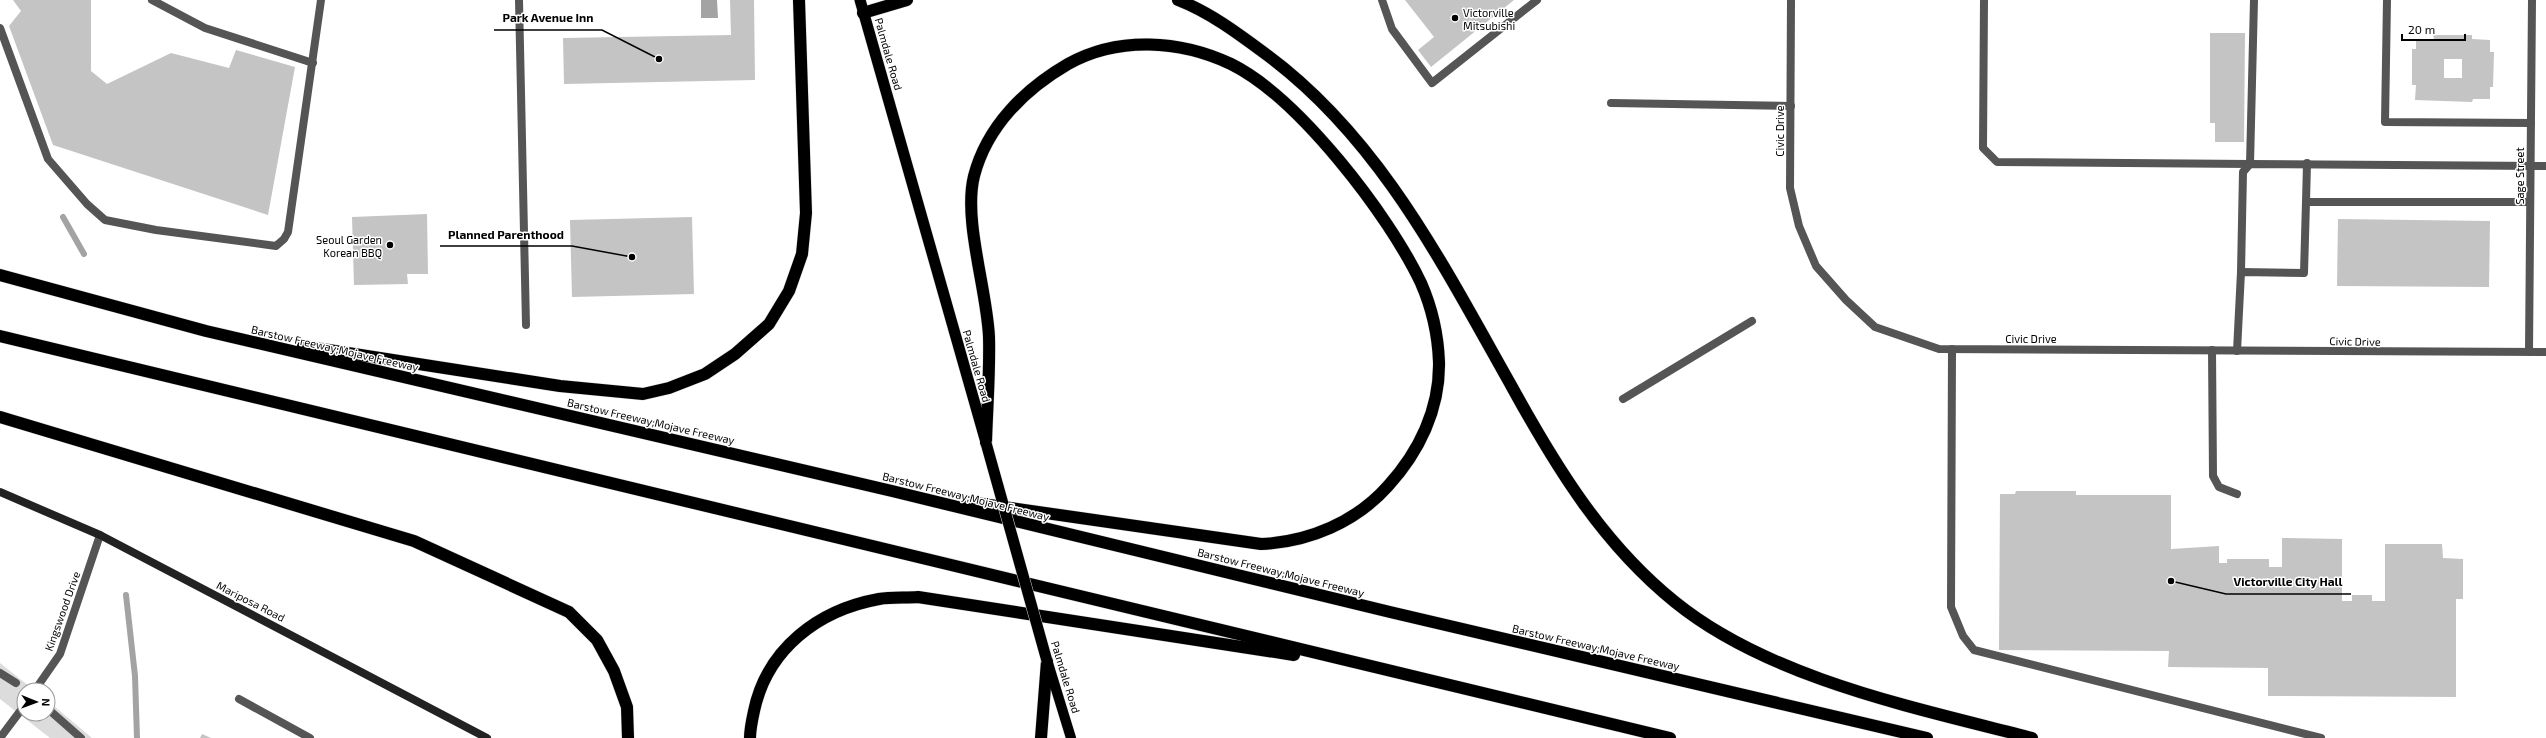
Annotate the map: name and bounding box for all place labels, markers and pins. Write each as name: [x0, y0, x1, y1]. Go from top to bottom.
callout: Park Avenue Inn: [494, 6, 602, 30]
place label: Victorville Mitsubishi: [1463, 6, 1515, 32]
marker: Victorville Mitsubishi: [1450, 13, 1460, 23]
callout: Planned Parenthood: [440, 222, 572, 246]
place label: Seoul Garden Korean BBQ: [316, 233, 382, 260]
marker: Seoul Garden Korean BBQ: [385, 240, 395, 250]
callout: Victorville City Hall: [2226, 570, 2351, 594]

